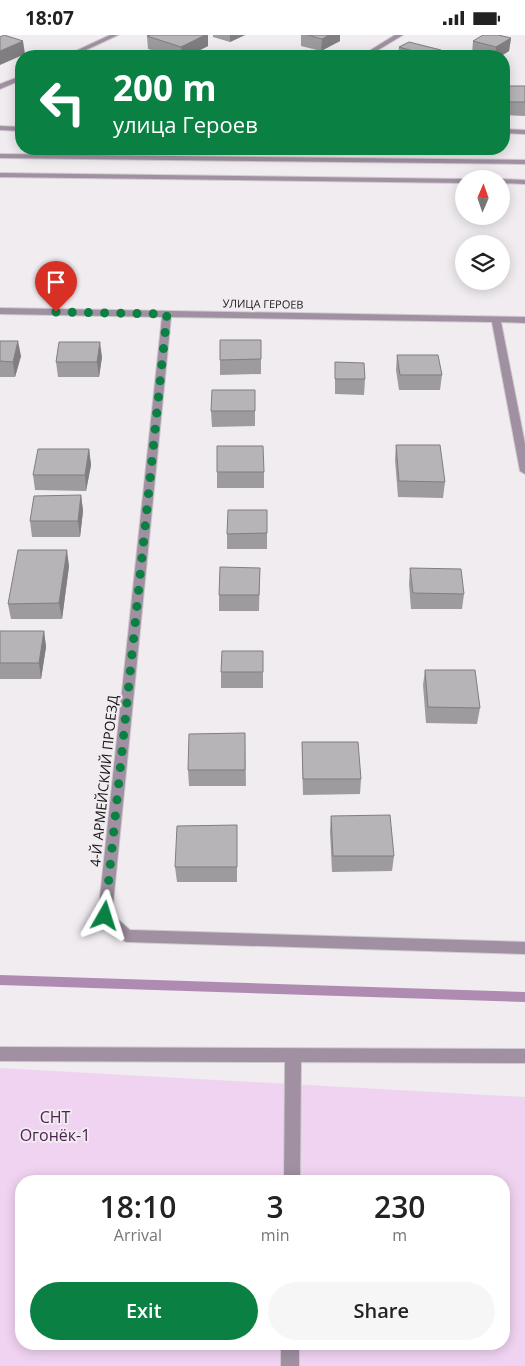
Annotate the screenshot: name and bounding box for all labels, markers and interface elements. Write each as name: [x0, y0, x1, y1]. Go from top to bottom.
text: 18:07: [25, 5, 74, 31]
text: 200 m: [113, 64, 217, 111]
icon: left: [30, 70, 95, 135]
text: улица Героев: [113, 109, 258, 139]
north arrow: [455, 170, 510, 225]
map controls: [455, 170, 510, 290]
button: layers: [455, 235, 510, 290]
pin: [35, 261, 77, 312]
icon: arrive: [42, 268, 70, 296]
street label: УЛИЦА ГЕРОЕВ: [222, 295, 304, 312]
street label: 4-Й АРМЕЙСКИЙ ПРОЕЗД: [85, 694, 122, 868]
position arrow: [78, 889, 130, 941]
park label: СНТ Огонёк-1: [20, 1106, 90, 1146]
text: 18:10: [100, 1186, 176, 1227]
text: 3: [267, 1186, 284, 1227]
text: 230: [374, 1186, 425, 1227]
text: Arrival: [114, 1224, 162, 1246]
text: min: [261, 1224, 290, 1246]
text: m: [392, 1224, 407, 1246]
button: Exit: [30, 1282, 258, 1340]
button: Share: [268, 1282, 495, 1340]

